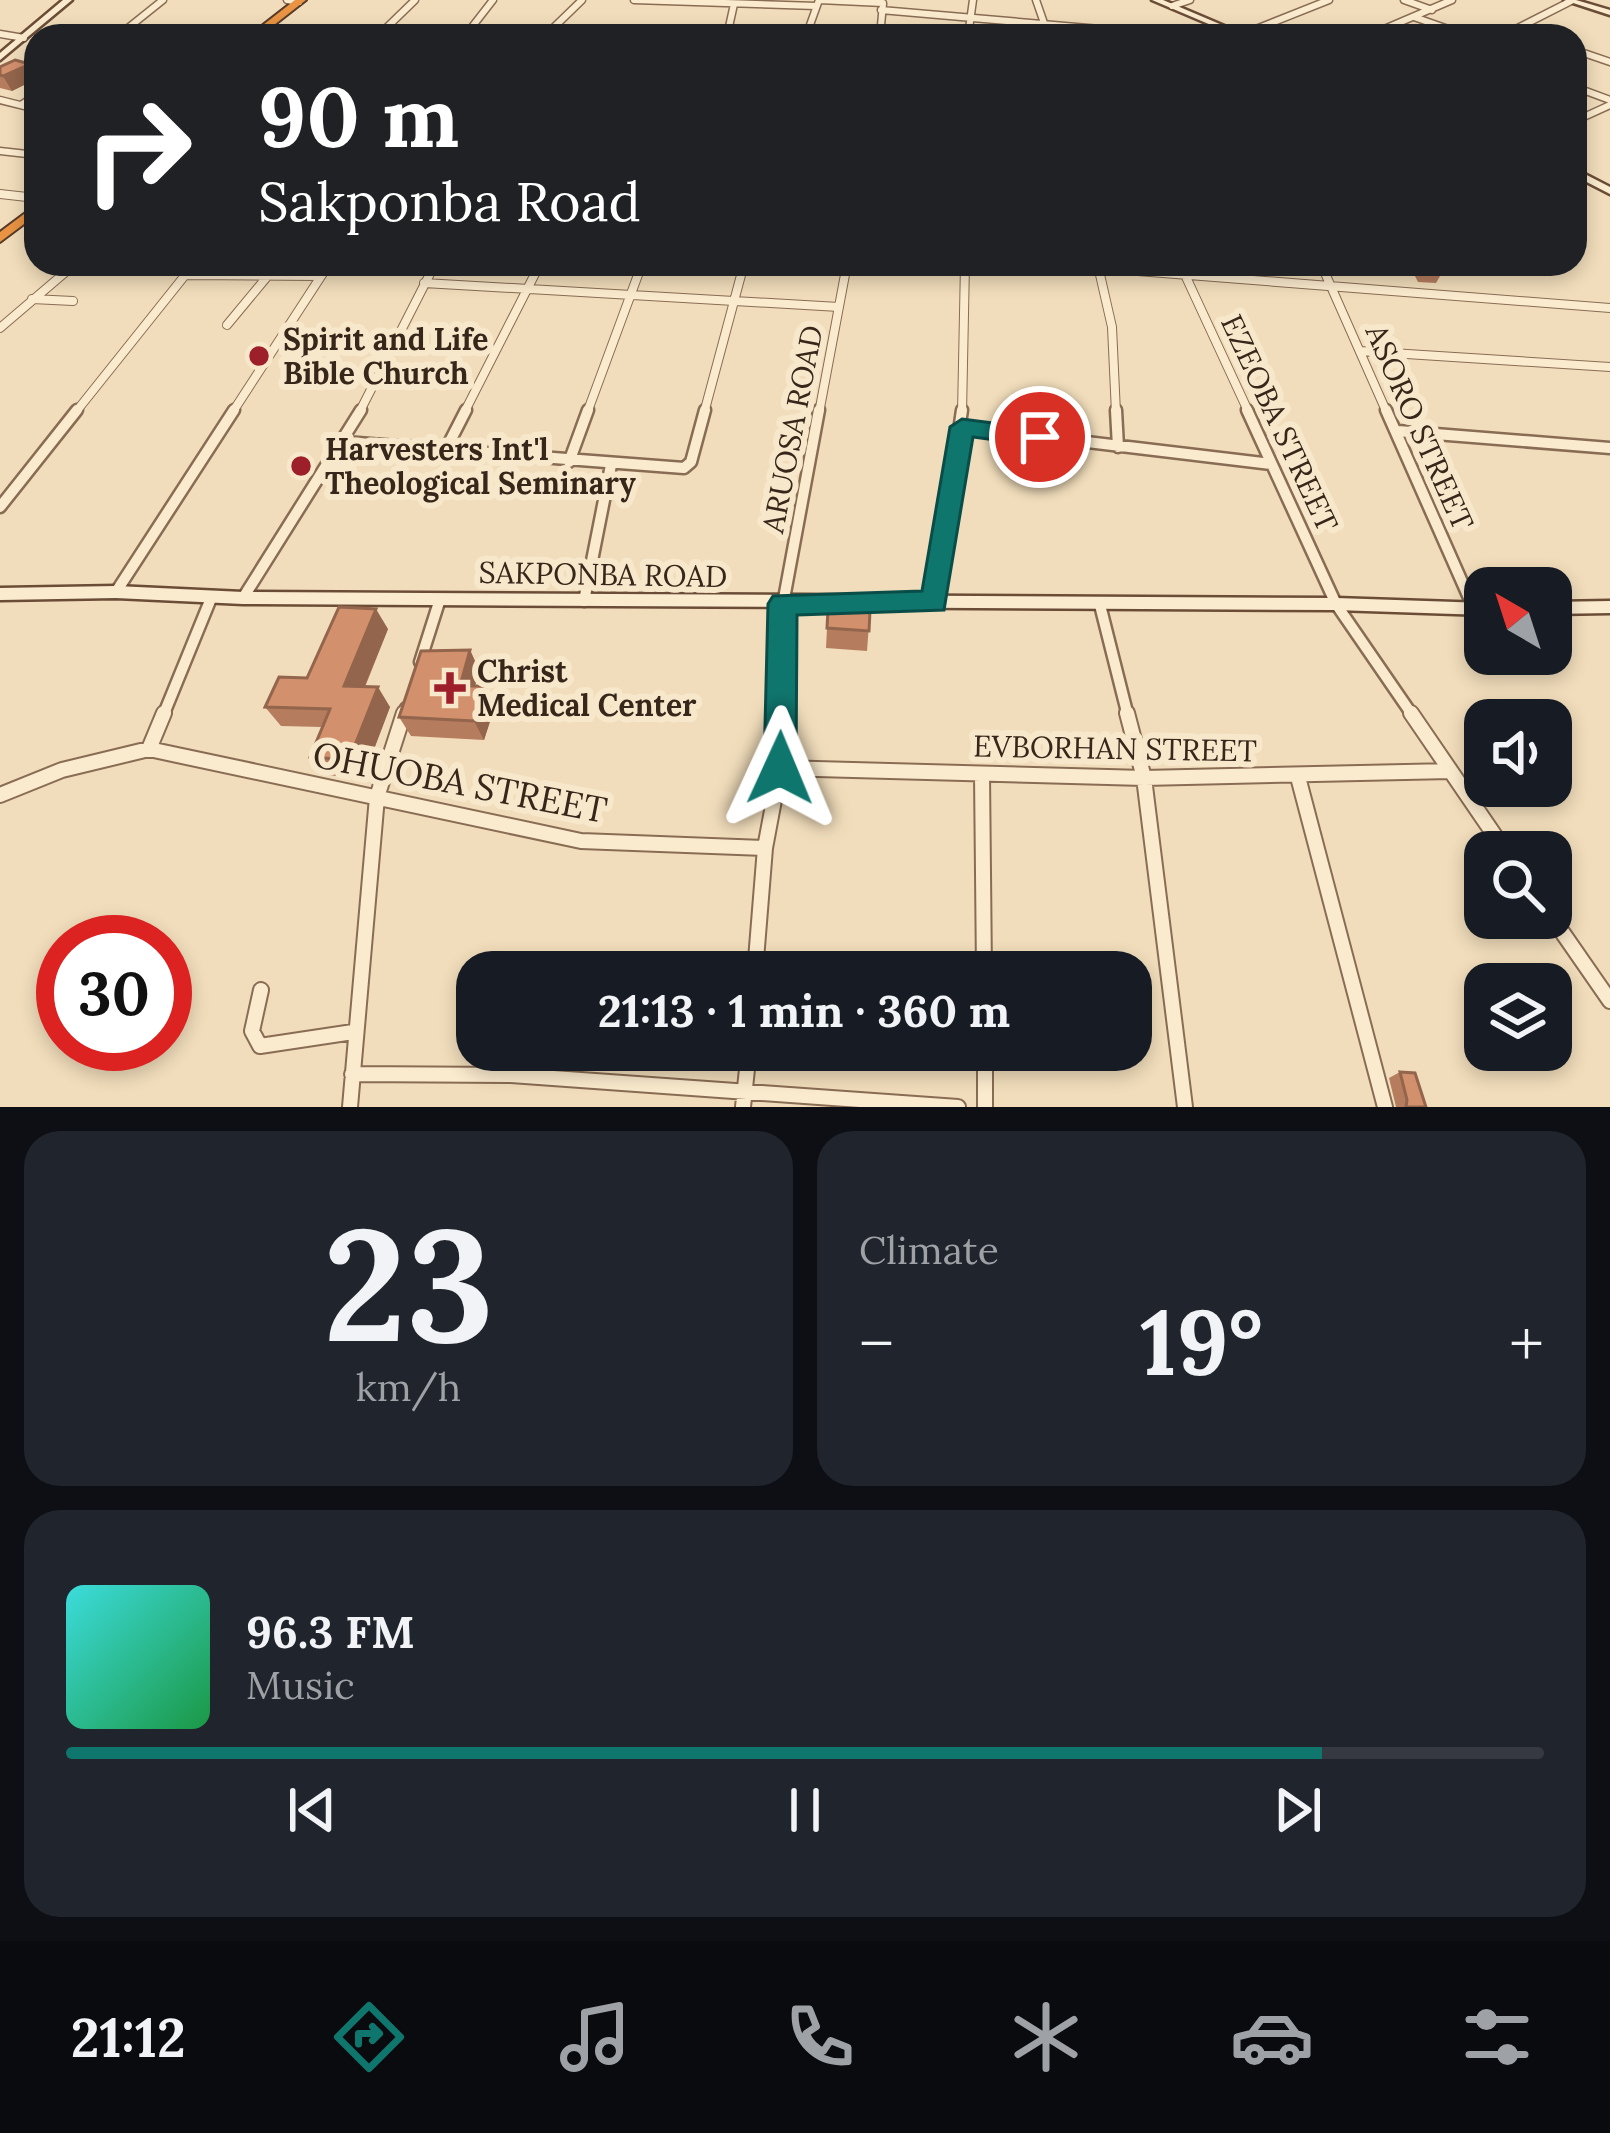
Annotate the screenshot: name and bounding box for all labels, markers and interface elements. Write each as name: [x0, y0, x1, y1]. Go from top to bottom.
text: 90 m: [258, 62, 459, 170]
icon: right: [60, 72, 216, 228]
text: Sakponba Road: [258, 167, 641, 236]
street label: EZEOBA STREET: [1213, 308, 1347, 538]
street label: ASORO STREET: [1357, 317, 1482, 536]
place label: Spirit and Life Bible Church: [283, 320, 488, 392]
street label: ARUOSA ROAD: [753, 322, 831, 537]
marker: Spirit and Life Bible Church: [246, 343, 272, 369]
pin: [989, 386, 1091, 488]
icon: arrive: [1007, 404, 1073, 470]
place label: Harvesters Int'l Theological Seminary: [325, 430, 636, 503]
marker: Harvesters Int'l Theological Seminary: [288, 453, 314, 479]
street label: SAKPONBA ROAD: [478, 553, 728, 595]
north arrow: [1464, 567, 1572, 675]
map controls: [1464, 567, 1572, 1071]
place label: Christ Medical Center: [477, 652, 697, 724]
marker: Christ Medical Center: [434, 672, 466, 704]
button: sound: [1464, 699, 1572, 807]
position arrow: [717, 705, 843, 831]
street label: EVBORHAN STREET: [973, 727, 1257, 769]
street label: OHUOBA STREET: [309, 731, 611, 833]
button: search: [1464, 831, 1572, 939]
speed limit sign: 30: [36, 915, 192, 1071]
button: layers: [1464, 963, 1572, 1071]
text: 21:13 · 1 min · 360 m: [598, 982, 1010, 1039]
text: 23: [323, 1184, 494, 1384]
text: Climate: [859, 1225, 999, 1275]
text: 19°: [1140, 1284, 1263, 1400]
text: −: [859, 1301, 894, 1385]
text: +: [1509, 1301, 1544, 1385]
text: km/h: [356, 1362, 461, 1412]
text: 96.3 FM: [246, 1603, 415, 1660]
text: Music: [246, 1660, 355, 1710]
icon: previous: [279, 1777, 345, 1843]
icon: pause: [772, 1777, 838, 1843]
icon: next: [1265, 1777, 1331, 1843]
icon: directions: [327, 1995, 411, 2079]
icon: music: [553, 1995, 637, 2079]
icon: phone: [778, 1995, 862, 2079]
icon: climate: [1004, 1995, 1088, 2079]
icon: car: [1230, 1995, 1314, 2079]
icon: filters: [1455, 1995, 1539, 2079]
text: 21:12: [71, 2003, 186, 2072]

